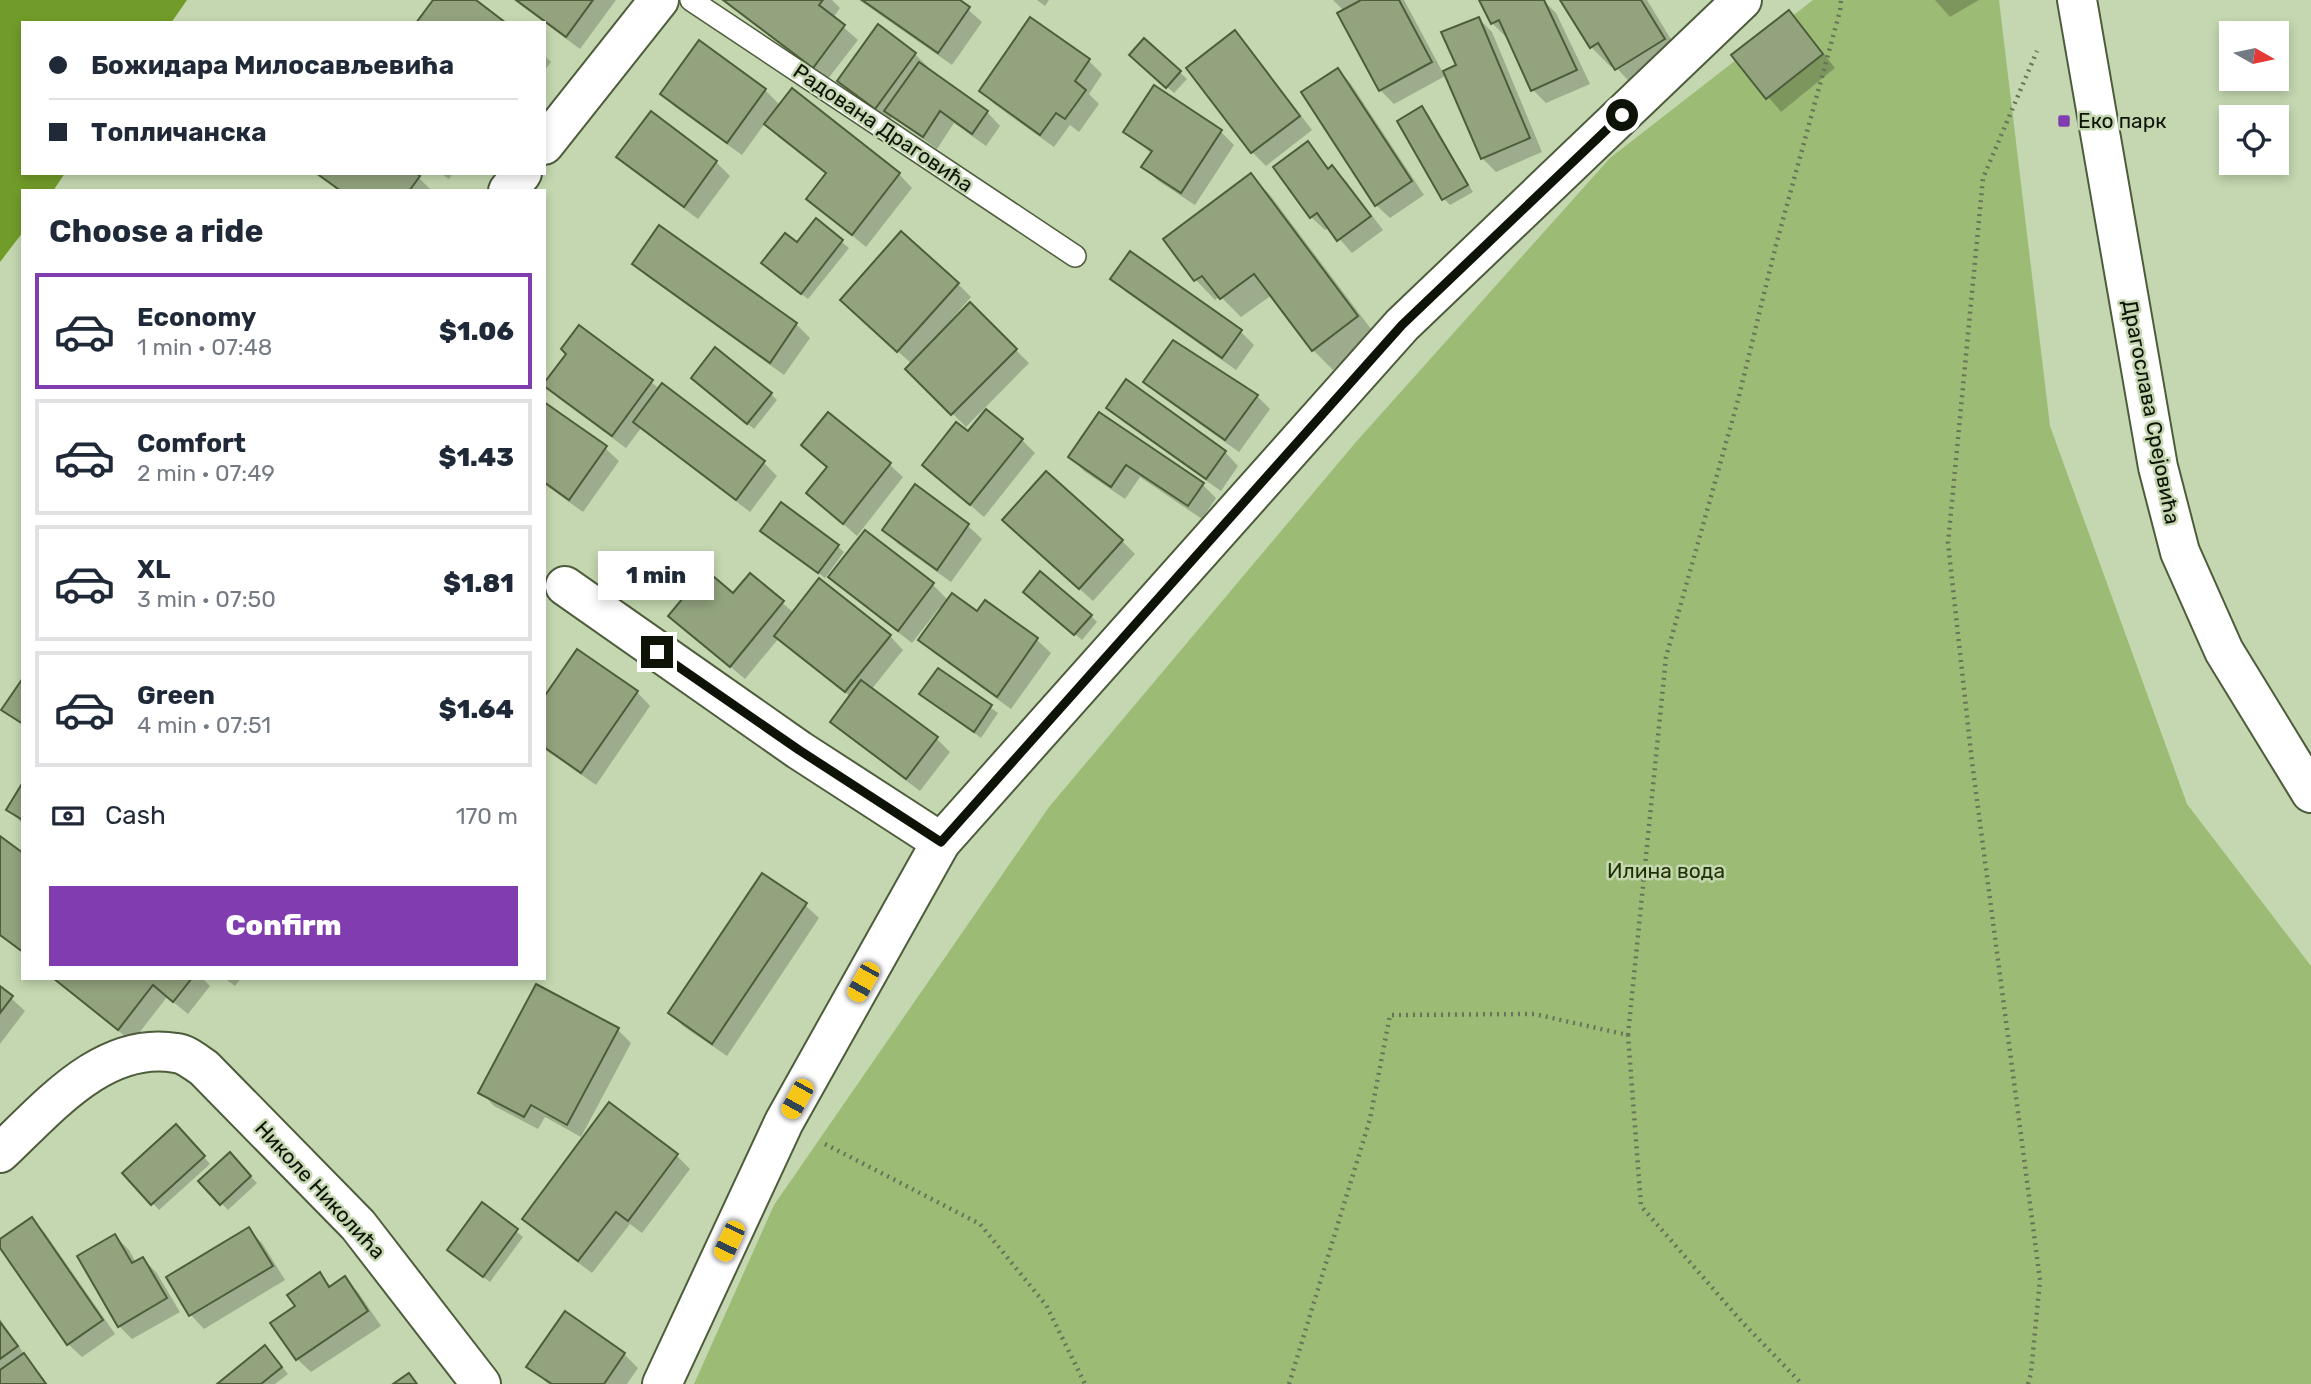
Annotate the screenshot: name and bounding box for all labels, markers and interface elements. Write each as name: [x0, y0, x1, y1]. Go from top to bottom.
north arrow: [2219, 21, 2289, 91]
map controls: [2219, 21, 2289, 175]
text: Божидара Милосављевића: [91, 50, 454, 81]
street label: Радована Драговића: [789, 58, 978, 197]
route start: [1606, 99, 1638, 131]
button: locate: [2219, 105, 2289, 175]
place label: Еко парк: [2078, 108, 2166, 133]
marker: Еко парк: [2056, 113, 2072, 129]
text: Топличанска: [91, 117, 267, 148]
text: Choose a ride: [49, 212, 263, 250]
street label: Драгослава Срејовића: [2117, 297, 2186, 526]
icon: car: [53, 300, 116, 363]
text: Economy: [137, 302, 256, 333]
text: $1.06: [439, 316, 514, 347]
text: 1 min · 07:48: [137, 333, 273, 361]
icon: car: [53, 426, 116, 489]
text: Comfort: [137, 428, 246, 459]
text: $1.43: [439, 442, 514, 473]
text: 2 min · 07:49: [137, 459, 275, 487]
callout: 1 min: [599, 550, 715, 600]
icon: car: [53, 552, 116, 615]
text: XL: [137, 554, 170, 585]
text: 1 min: [626, 561, 686, 589]
text: $1.81: [443, 568, 514, 599]
text: 3 min · 07:50: [137, 585, 276, 613]
route end: [641, 636, 673, 668]
icon: car: [53, 678, 116, 741]
text: Green: [137, 680, 215, 711]
text: $1.64: [439, 694, 514, 725]
text: 4 min · 07:51: [137, 711, 271, 739]
icon: cash: [49, 797, 87, 835]
text: Cash: [105, 800, 166, 831]
text: 170 m: [456, 802, 518, 830]
park label: Илина вода: [1607, 858, 1725, 883]
button: Confirm: [49, 886, 518, 966]
car: [844, 959, 883, 1005]
car: [778, 1076, 817, 1122]
street label: Николе Николића: [250, 1116, 391, 1264]
car: [711, 1218, 748, 1264]

